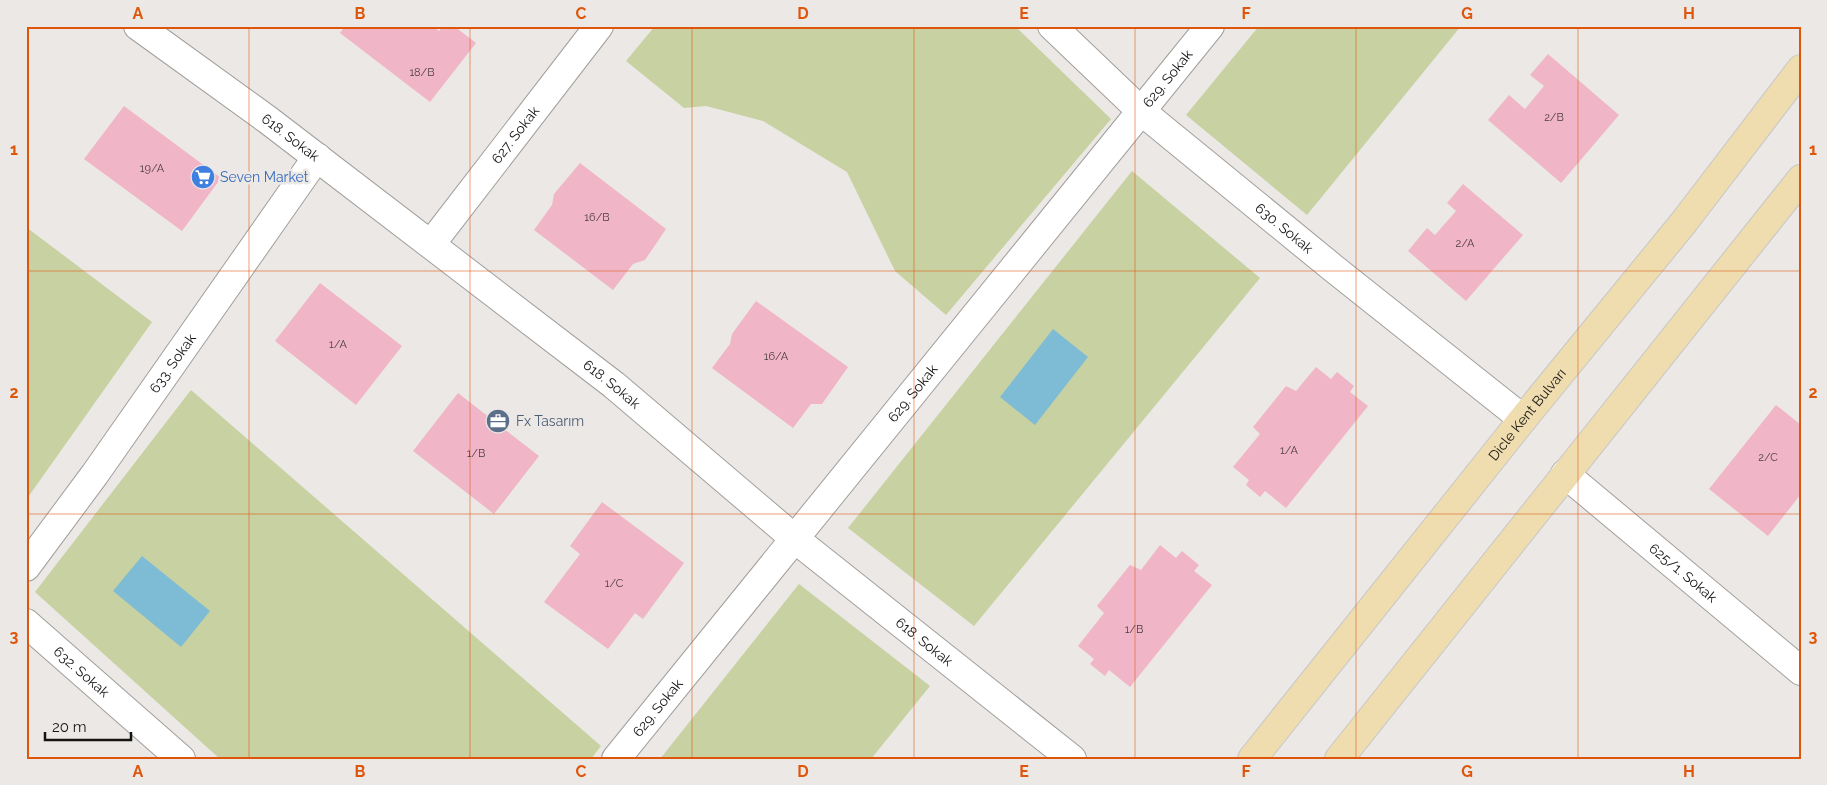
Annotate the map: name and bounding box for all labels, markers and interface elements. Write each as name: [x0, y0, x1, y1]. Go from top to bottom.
text: A: [133, 4, 144, 23]
text: B: [355, 4, 366, 23]
text: C: [576, 4, 587, 23]
text: D: [797, 4, 809, 23]
text: E: [1019, 4, 1029, 23]
text: F: [1241, 4, 1251, 23]
text: G: [1461, 4, 1473, 23]
text: H: [1683, 4, 1695, 23]
street label: 629. Sokak: [1139, 46, 1196, 110]
house number: 18/B: [409, 66, 435, 79]
street label: 627. Sokak: [488, 102, 543, 166]
street label: 618. Sokak: [259, 110, 323, 165]
house number: 2/B: [1544, 111, 1564, 124]
text: 1: [10, 140, 18, 159]
text: 1: [1809, 140, 1817, 159]
house number: 19/A: [140, 162, 165, 175]
supermarket icon: Seven Market: [190, 164, 216, 190]
place label: Seven Market: [220, 169, 309, 185]
street label: 630. Sokak: [1252, 200, 1317, 257]
house number: 16/B: [584, 211, 610, 224]
house number: 2/A: [1456, 237, 1475, 250]
street label: 633. Sokak: [146, 330, 199, 396]
house number: 1/A: [329, 338, 348, 351]
house number: 16/A: [764, 350, 789, 363]
street label: 618. Sokak: [580, 357, 644, 412]
street label: 629. Sokak: [884, 361, 941, 425]
street label: Dicle Kent Bulvarı: [1485, 365, 1569, 464]
text: 2: [9, 383, 19, 402]
text: 2: [1808, 383, 1818, 402]
office icon: Fx Tasarım: [485, 408, 511, 434]
place label: Fx Tasarım: [516, 413, 584, 429]
house number: 1/A: [1280, 444, 1299, 457]
house number: 1/B: [467, 447, 485, 460]
house number: 2/C: [1758, 451, 1778, 464]
street label: 625/1. Sokak: [1646, 540, 1721, 606]
house number: 1/C: [605, 577, 624, 590]
street label: 618. Sokak: [893, 614, 956, 670]
house number: 1/B: [1125, 623, 1143, 636]
text: 3: [10, 627, 19, 646]
text: 3: [1809, 627, 1818, 646]
street label: 632. Sokak: [50, 643, 113, 701]
street label: 629. Sokak: [629, 675, 686, 740]
scale bar: [45, 710, 131, 742]
text: 20 m: [52, 718, 87, 736]
text: A: [133, 762, 144, 781]
text: B: [355, 762, 366, 781]
text: C: [576, 762, 587, 781]
text: D: [797, 762, 809, 781]
text: E: [1019, 762, 1029, 781]
text: F: [1241, 762, 1251, 781]
text: G: [1461, 762, 1473, 781]
text: H: [1683, 762, 1695, 781]

